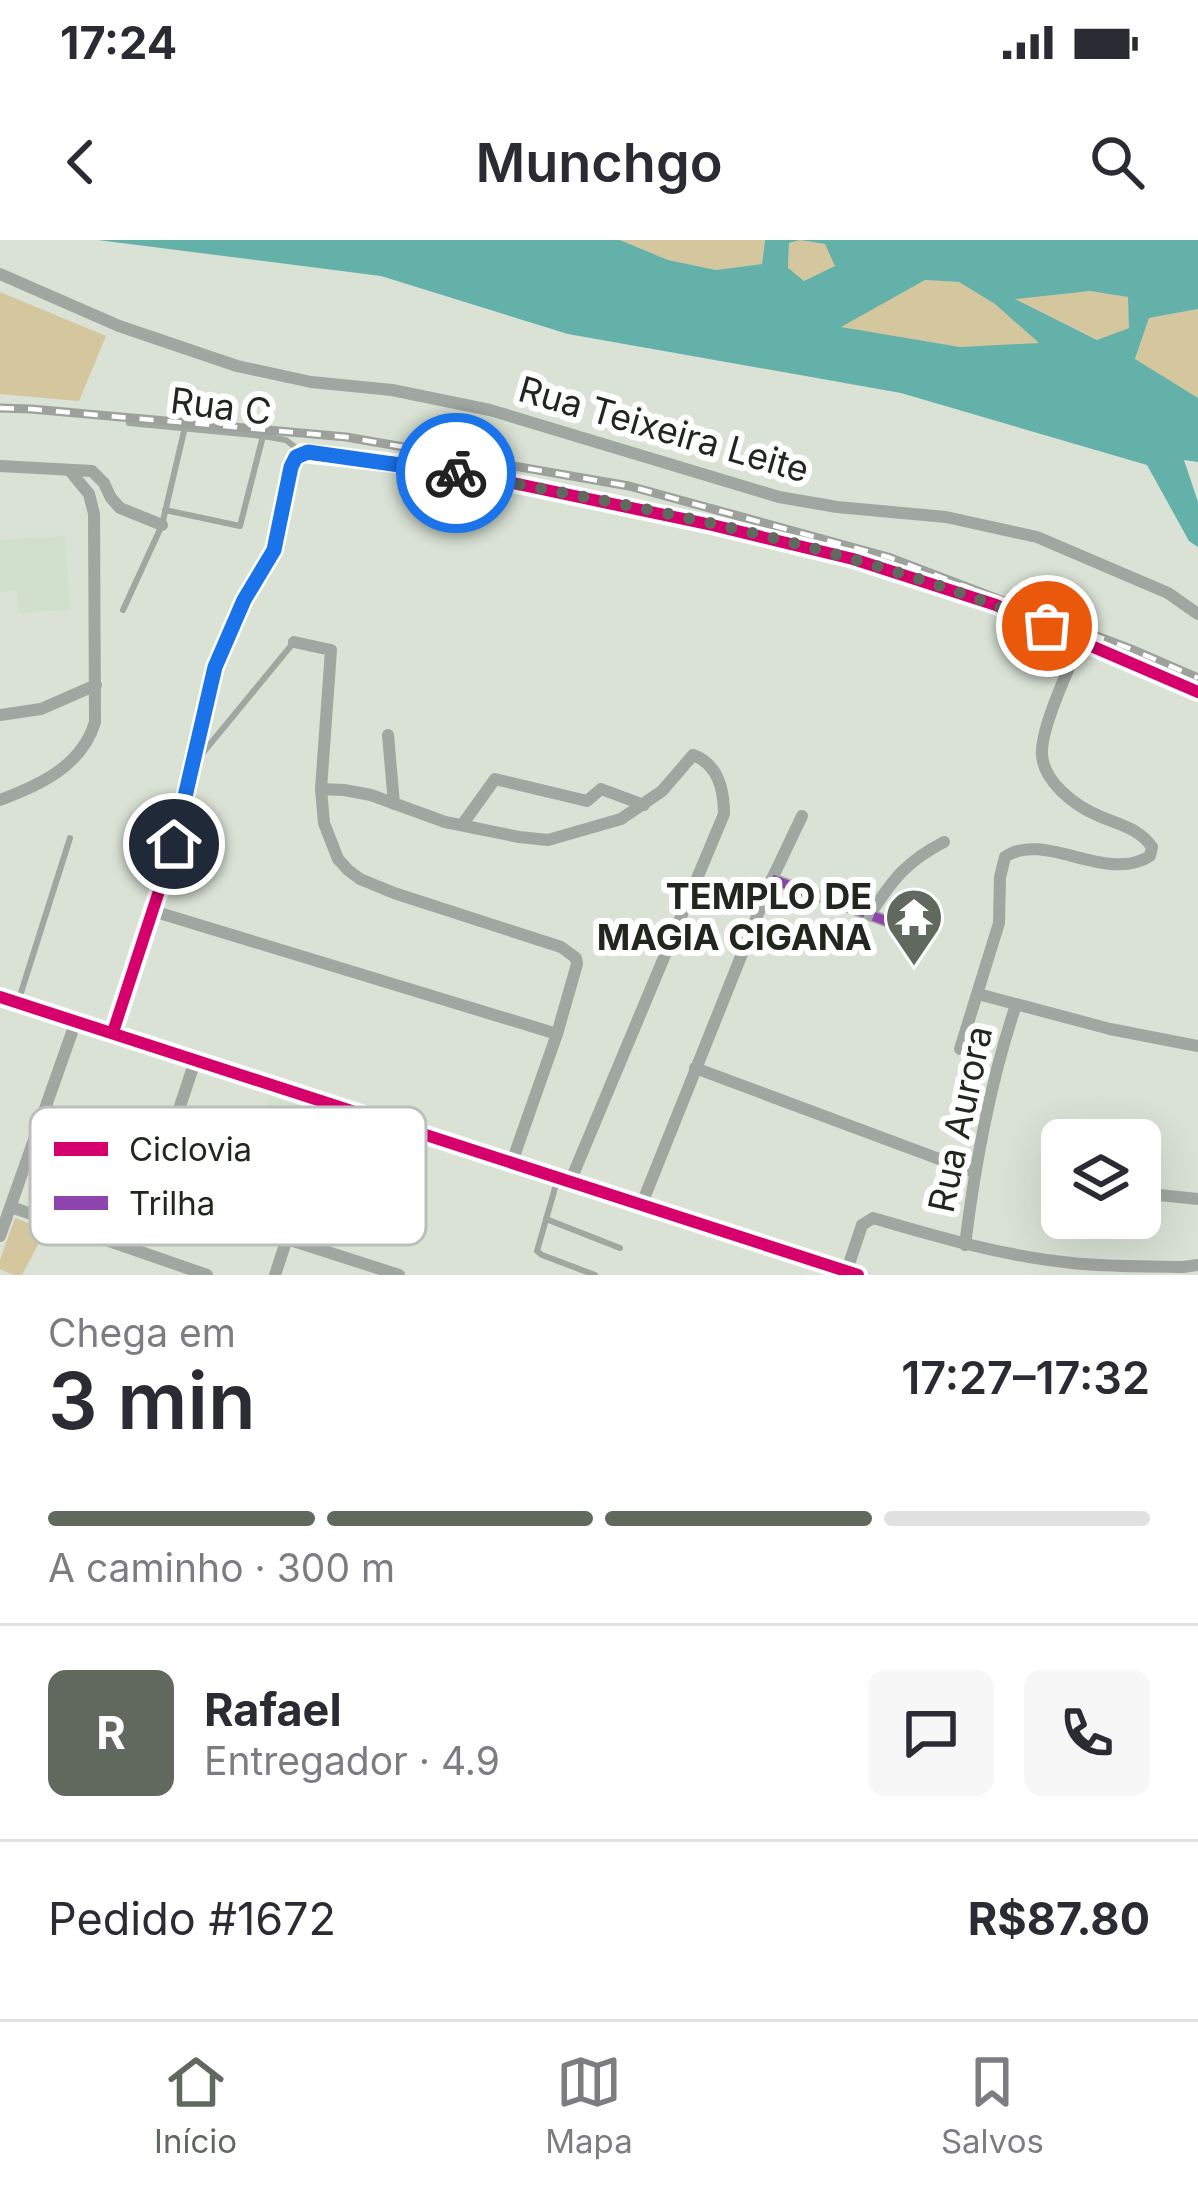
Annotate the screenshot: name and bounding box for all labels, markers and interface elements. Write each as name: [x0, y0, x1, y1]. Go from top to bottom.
text: 17:24: [60, 15, 177, 70]
icon: back: [48, 129, 114, 195]
icon: search: [1084, 129, 1150, 195]
text: Munchgo: [475, 130, 723, 195]
street label: Rua Teixeira Leite: [514, 367, 814, 491]
street label: Rua C: [168, 378, 274, 434]
courier: [396, 413, 516, 533]
icon: bike: [423, 440, 489, 506]
pin: [996, 575, 1098, 677]
icon: bag: [1014, 593, 1080, 659]
pin: [123, 793, 225, 895]
icon: home: [141, 811, 207, 877]
place label: TEMPLO DE MAGIA CIGANA: [597, 874, 872, 959]
temple icon: TEMPLO DE MAGIA CIGANA: [883, 886, 945, 968]
street label: Rua Aurora: [919, 1022, 1001, 1216]
legend: [30, 1107, 426, 1245]
map controls: [1041, 1119, 1161, 1239]
button: layers: [1041, 1119, 1161, 1239]
text: Ciclovia: [129, 1129, 252, 1169]
text: Trilha: [129, 1183, 215, 1223]
text: Chega em: [48, 1309, 236, 1356]
text: 17:27–17:32: [901, 1350, 1150, 1405]
text: 3 min: [48, 1353, 256, 1448]
text: A caminho · 300 m: [48, 1544, 395, 1591]
button: chat: [868, 1670, 994, 1796]
button: phone: [1024, 1670, 1150, 1796]
text: Rafael: [204, 1682, 342, 1737]
text: R: [96, 1705, 126, 1760]
text: Entregador · 4.9: [204, 1737, 500, 1784]
text: Pedido #1672: [48, 1891, 336, 1946]
text: R$87.80: [968, 1891, 1150, 1946]
tab: Início: [154, 2049, 237, 2161]
tab: Mapa: [545, 2049, 633, 2161]
tab: Salvos: [941, 2049, 1044, 2161]

